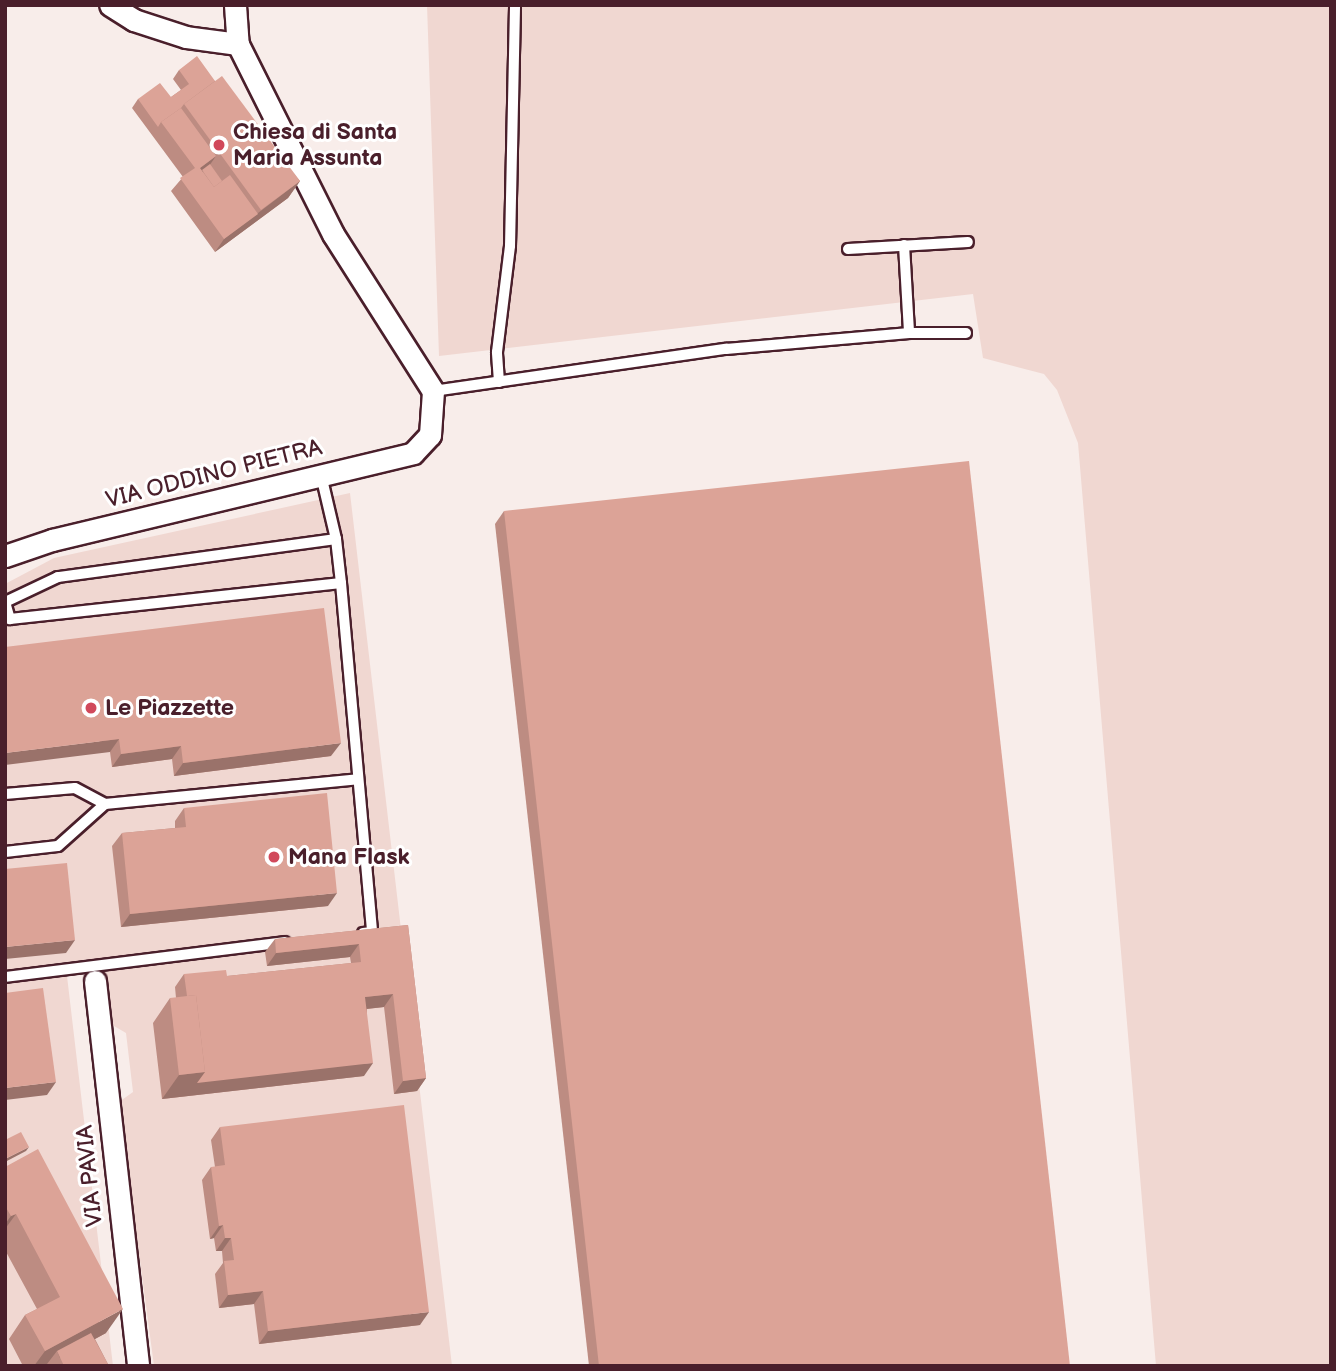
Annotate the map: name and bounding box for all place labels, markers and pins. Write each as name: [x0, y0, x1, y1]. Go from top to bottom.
place label: Chiesa di Santa Maria Assunta: [233, 118, 397, 172]
marker: Chiesa di Santa Maria Assunta: [211, 137, 227, 153]
place label: Le Piazzette: [105, 694, 234, 722]
marker: Le Piazzette: [83, 700, 99, 716]
place label: Mana Flask: [288, 843, 410, 871]
marker: Mana Flask: [266, 849, 282, 865]

